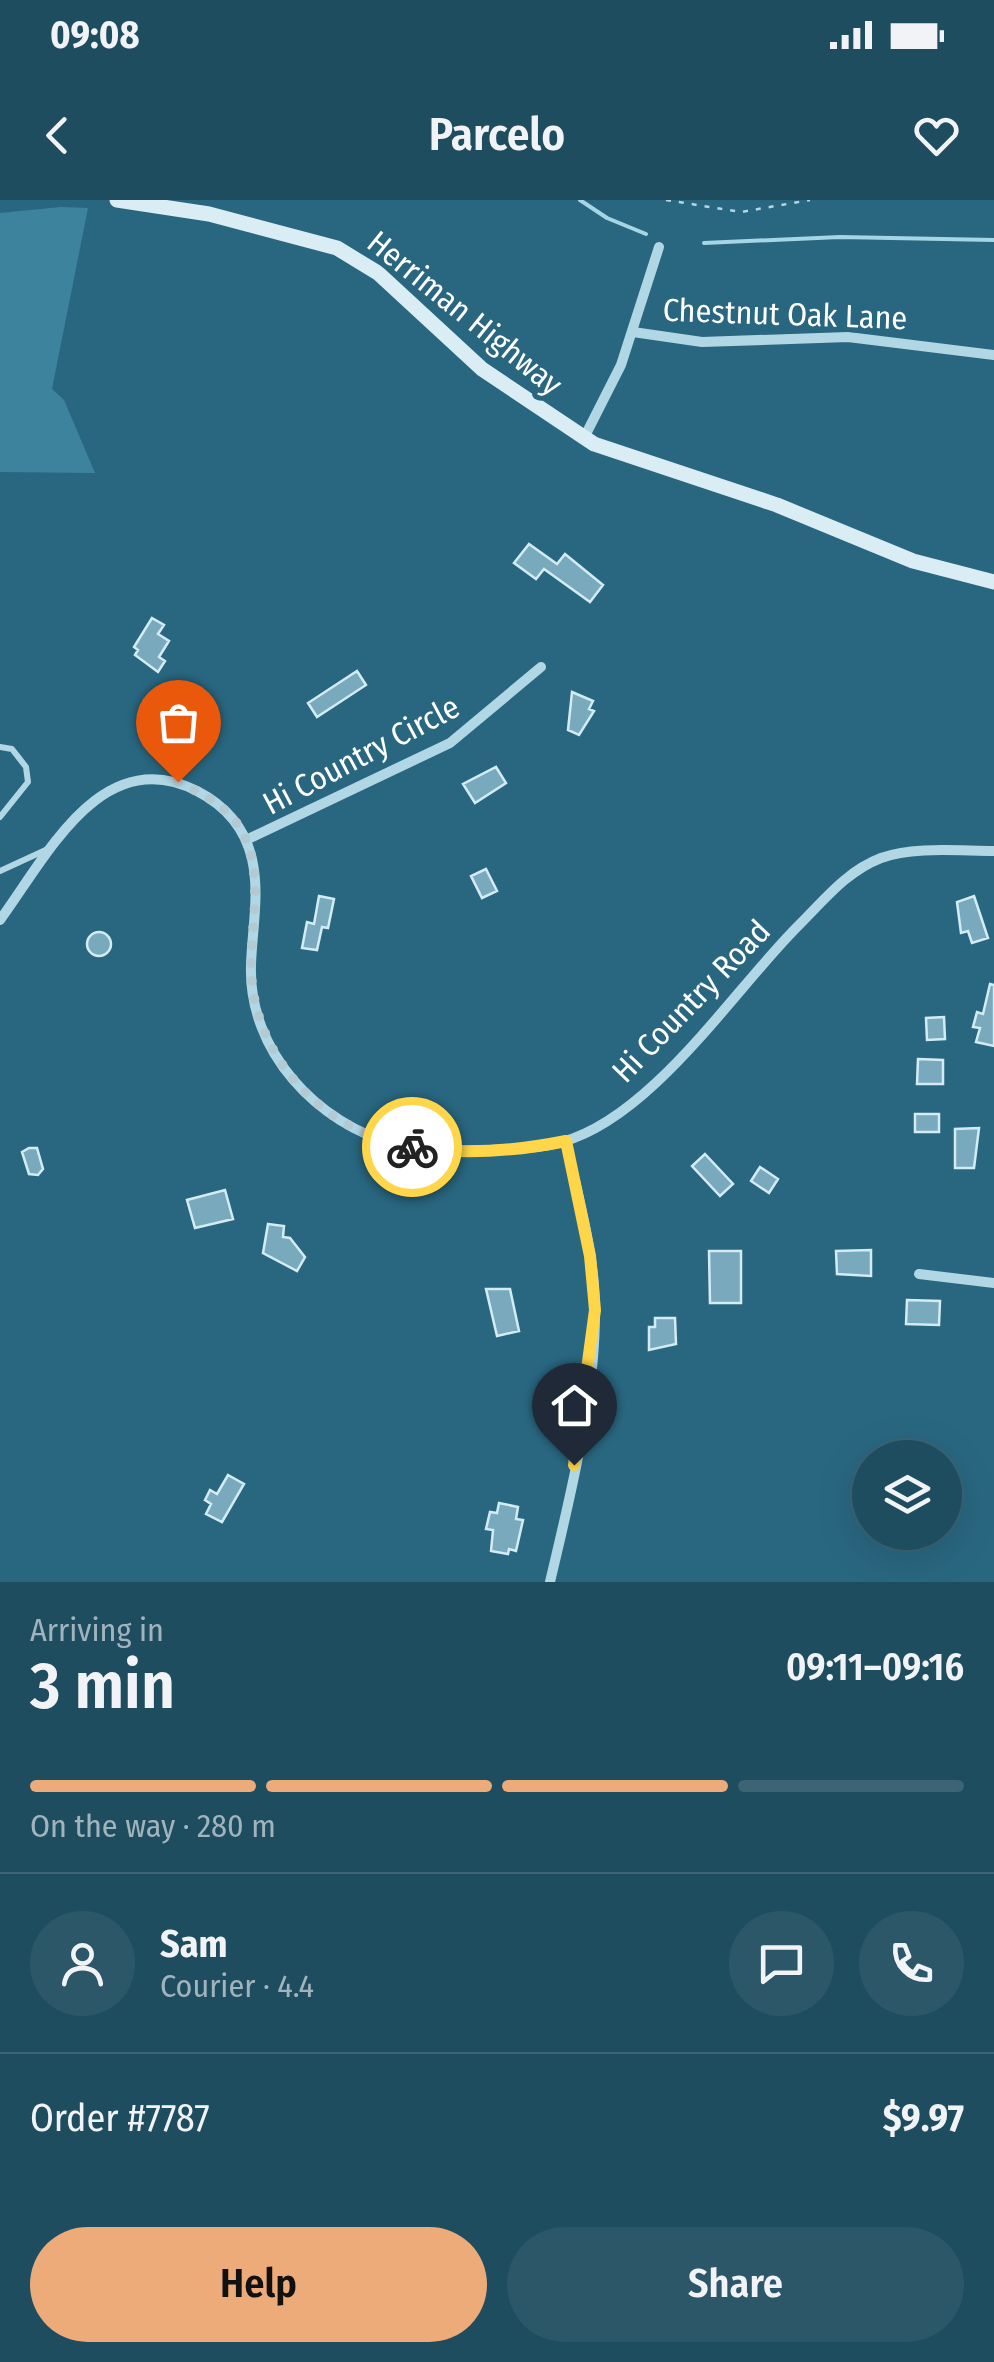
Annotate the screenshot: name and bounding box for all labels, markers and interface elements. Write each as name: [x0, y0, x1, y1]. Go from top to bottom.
text: 09:08: [50, 12, 140, 58]
icon: back: [30, 108, 85, 163]
text: Parcelo: [429, 108, 565, 162]
icon: heart: [909, 108, 964, 163]
street label: Herriman Highway: [360, 223, 571, 404]
street label: Chestnut Oak Lane: [662, 291, 908, 337]
pin: [136, 680, 221, 783]
street label: Hi Country Circle: [256, 687, 466, 823]
icon: bag: [151, 695, 206, 750]
street label: Hi Country Road: [604, 912, 778, 1090]
courier: [362, 1097, 462, 1197]
icon: bike: [385, 1120, 440, 1175]
pin: [532, 1363, 617, 1466]
icon: home: [547, 1378, 602, 1433]
map controls: [852, 1440, 962, 1550]
button: layers: [852, 1440, 962, 1550]
text: Arriving in: [30, 1611, 164, 1649]
text: 09:11–09:16: [786, 1644, 964, 1690]
text: 3 min: [30, 1647, 175, 1725]
text: On the way · 280 m: [30, 1807, 276, 1845]
button: person: [30, 1911, 135, 2016]
button: chat: [729, 1911, 834, 2016]
button: phone: [859, 1911, 964, 2016]
text: Sam: [160, 1921, 228, 1967]
text: Courier · 4.4: [160, 1967, 314, 2005]
text: Order #7787: [30, 2095, 210, 2141]
text: $9.97: [883, 2095, 964, 2141]
button: Help: [30, 2227, 487, 2342]
button: Share: [507, 2227, 964, 2342]

